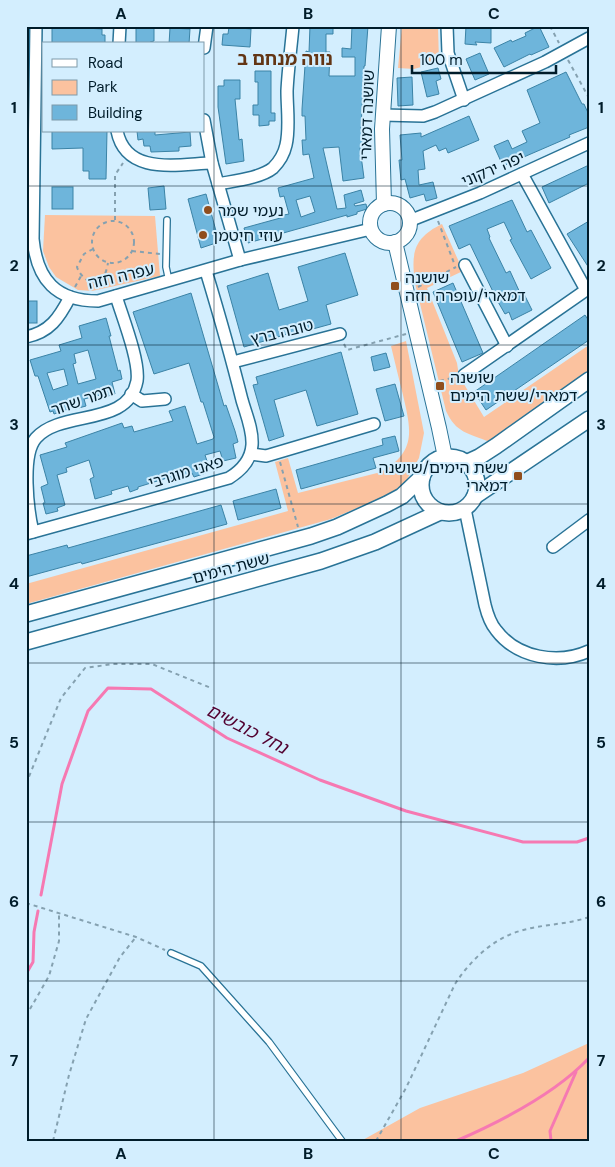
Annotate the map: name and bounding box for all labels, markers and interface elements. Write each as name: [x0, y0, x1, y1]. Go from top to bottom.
text: A: [115, 3, 127, 24]
text: B: [303, 3, 313, 24]
text: C: [488, 3, 500, 24]
legend: [42, 42, 205, 132]
scale bar: [412, 42, 556, 74]
district label: נווה מנחם ב: [237, 47, 333, 71]
text: 100 m: [420, 50, 463, 70]
text: Road: [88, 53, 123, 73]
street label: שושנה דמארי: [355, 69, 379, 161]
text: Park: [88, 77, 118, 97]
text: 1: [11, 97, 17, 118]
text: 1: [598, 97, 604, 118]
text: Building: [88, 103, 143, 123]
street label: יפה ירקוני: [458, 146, 528, 192]
place label: נעמי שמר: [218, 200, 284, 221]
marker: נעמי שמר: [202, 204, 214, 216]
place label: עוזי חיטמן: [213, 225, 283, 246]
marker: עוזי חיטמן: [197, 229, 209, 241]
text: 2: [9, 255, 19, 276]
text: 2: [596, 255, 606, 276]
street label: עפרה חזה: [86, 258, 156, 294]
place label: שושנה דמארי/עופרה חזה: [405, 267, 526, 306]
marker: שושנה דמארי/עופרה חזה: [389, 280, 401, 292]
street label: טובה ברץ: [248, 314, 316, 350]
place label: שושנה דמארי/ששת הימים: [450, 367, 578, 406]
street label: תמר שחר: [48, 380, 116, 420]
marker: שושנה דמארי/ששת הימים: [434, 380, 446, 392]
text: 3: [9, 414, 19, 435]
text: 3: [596, 414, 606, 435]
street label: פאני מוגרבי: [146, 451, 226, 493]
place label: ששת הימים/שושנה דמארי: [379, 457, 508, 496]
marker: ששת הימים/שושנה דמארי: [512, 470, 524, 482]
street label: ששת הימים: [190, 548, 272, 588]
text: 4: [9, 573, 19, 594]
text: 4: [596, 573, 606, 594]
water label: נחל כובשים: [202, 698, 293, 760]
text: 5: [9, 732, 19, 753]
text: 5: [596, 732, 606, 753]
text: 6: [9, 891, 19, 912]
text: 6: [596, 891, 606, 912]
text: 7: [10, 1050, 19, 1071]
text: 7: [597, 1050, 606, 1071]
text: A: [115, 1143, 127, 1164]
text: B: [303, 1143, 313, 1164]
text: C: [488, 1143, 500, 1164]

